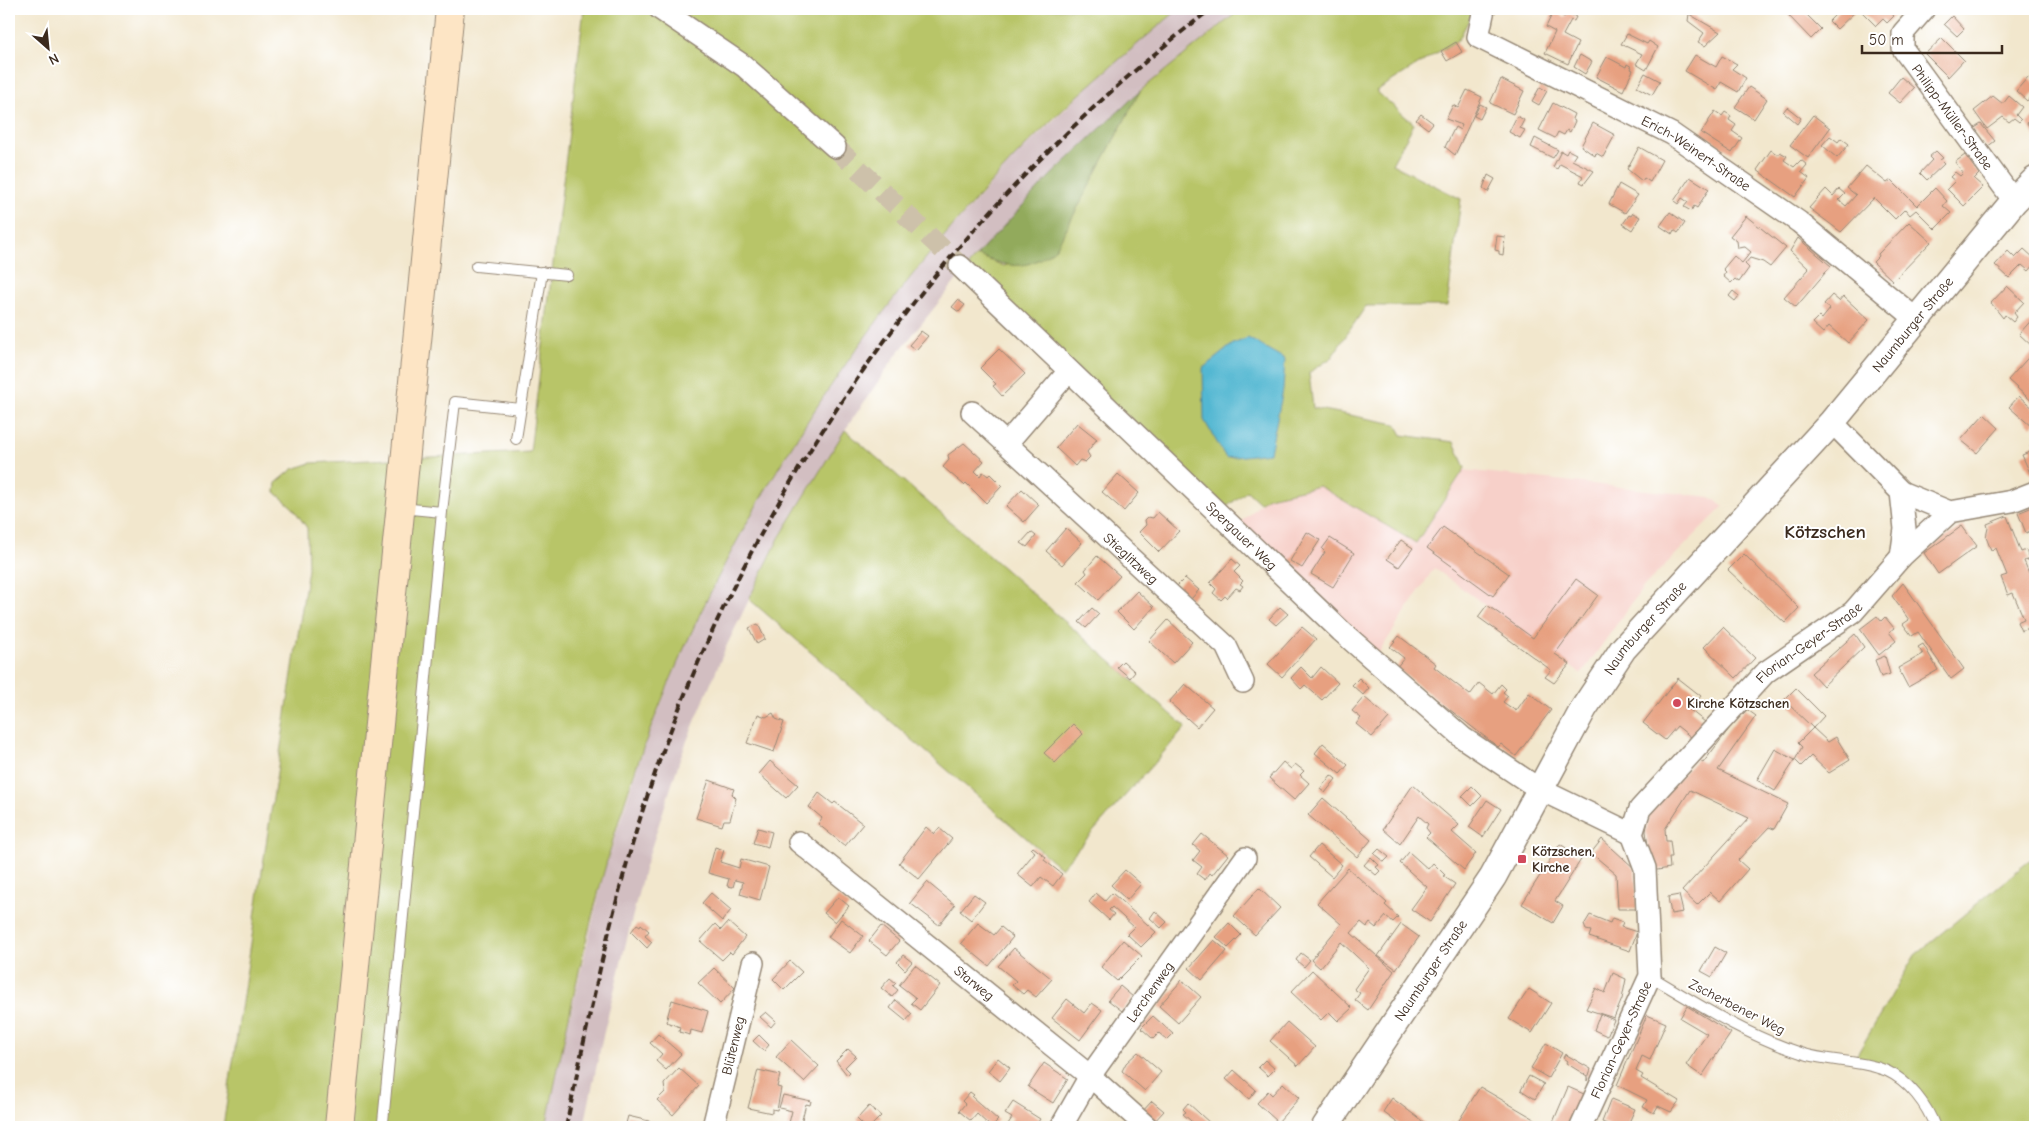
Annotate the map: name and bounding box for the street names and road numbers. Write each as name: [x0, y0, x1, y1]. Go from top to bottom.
street label: Philipp-Müller-Straße: [1908, 61, 1997, 173]
street label: Erich-Weinert-Straße: [1639, 112, 1754, 194]
street label: Naumburger Straße: [1868, 273, 1957, 375]
street label: Spergauer Weg: [1203, 498, 1281, 574]
street label: Stieglitzweg: [1100, 529, 1162, 588]
street label: Naumburger Straße: [1600, 578, 1690, 678]
street label: Florian-Geyer-Straße: [1752, 599, 1866, 686]
street label: Naumburger Straße: [1390, 916, 1470, 1024]
street label: Lerchenweg: [1123, 958, 1177, 1025]
street label: Starweg: [951, 962, 998, 1004]
street label: Zscherbener Weg: [1686, 975, 1788, 1039]
street label: Florian-Geyer-Straße: [1587, 978, 1655, 1101]
street label: Blütenweg: [718, 1014, 748, 1076]

